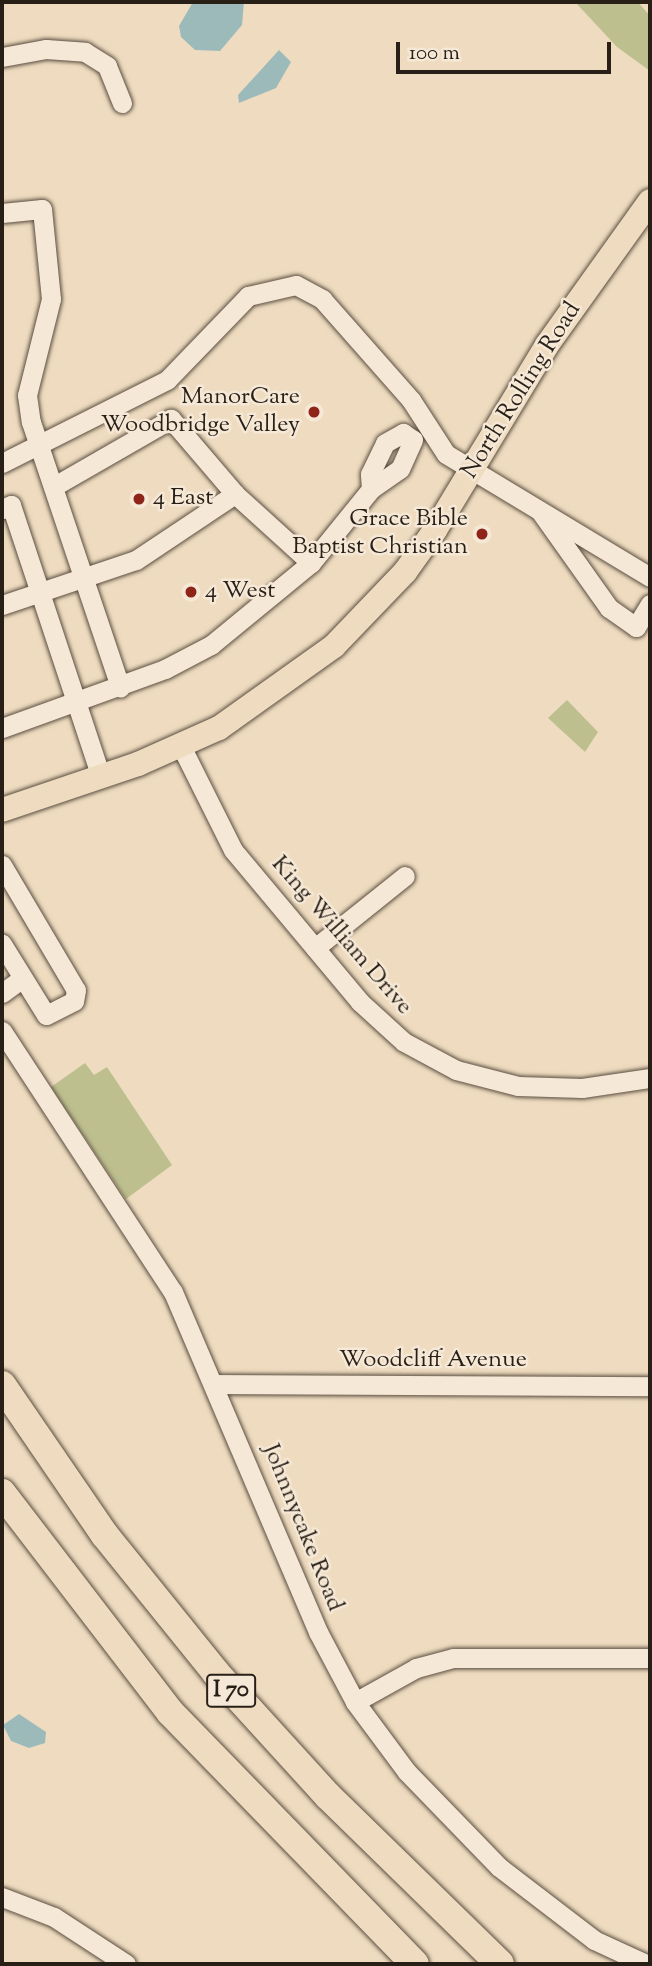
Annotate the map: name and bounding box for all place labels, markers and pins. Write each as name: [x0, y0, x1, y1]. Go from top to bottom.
place label: ManorCare Woodbridge Valley: [101, 384, 300, 440]
marker: ManorCare Woodbridge Valley: [306, 404, 322, 420]
place label: 4 East: [153, 485, 213, 513]
marker: 4 East: [131, 491, 147, 507]
place label: Grace Bible Baptist Christian: [292, 506, 468, 562]
marker: Grace Bible Baptist Christian: [474, 526, 490, 542]
place label: 4 West: [205, 578, 275, 606]
marker: 4 West: [183, 584, 199, 600]

